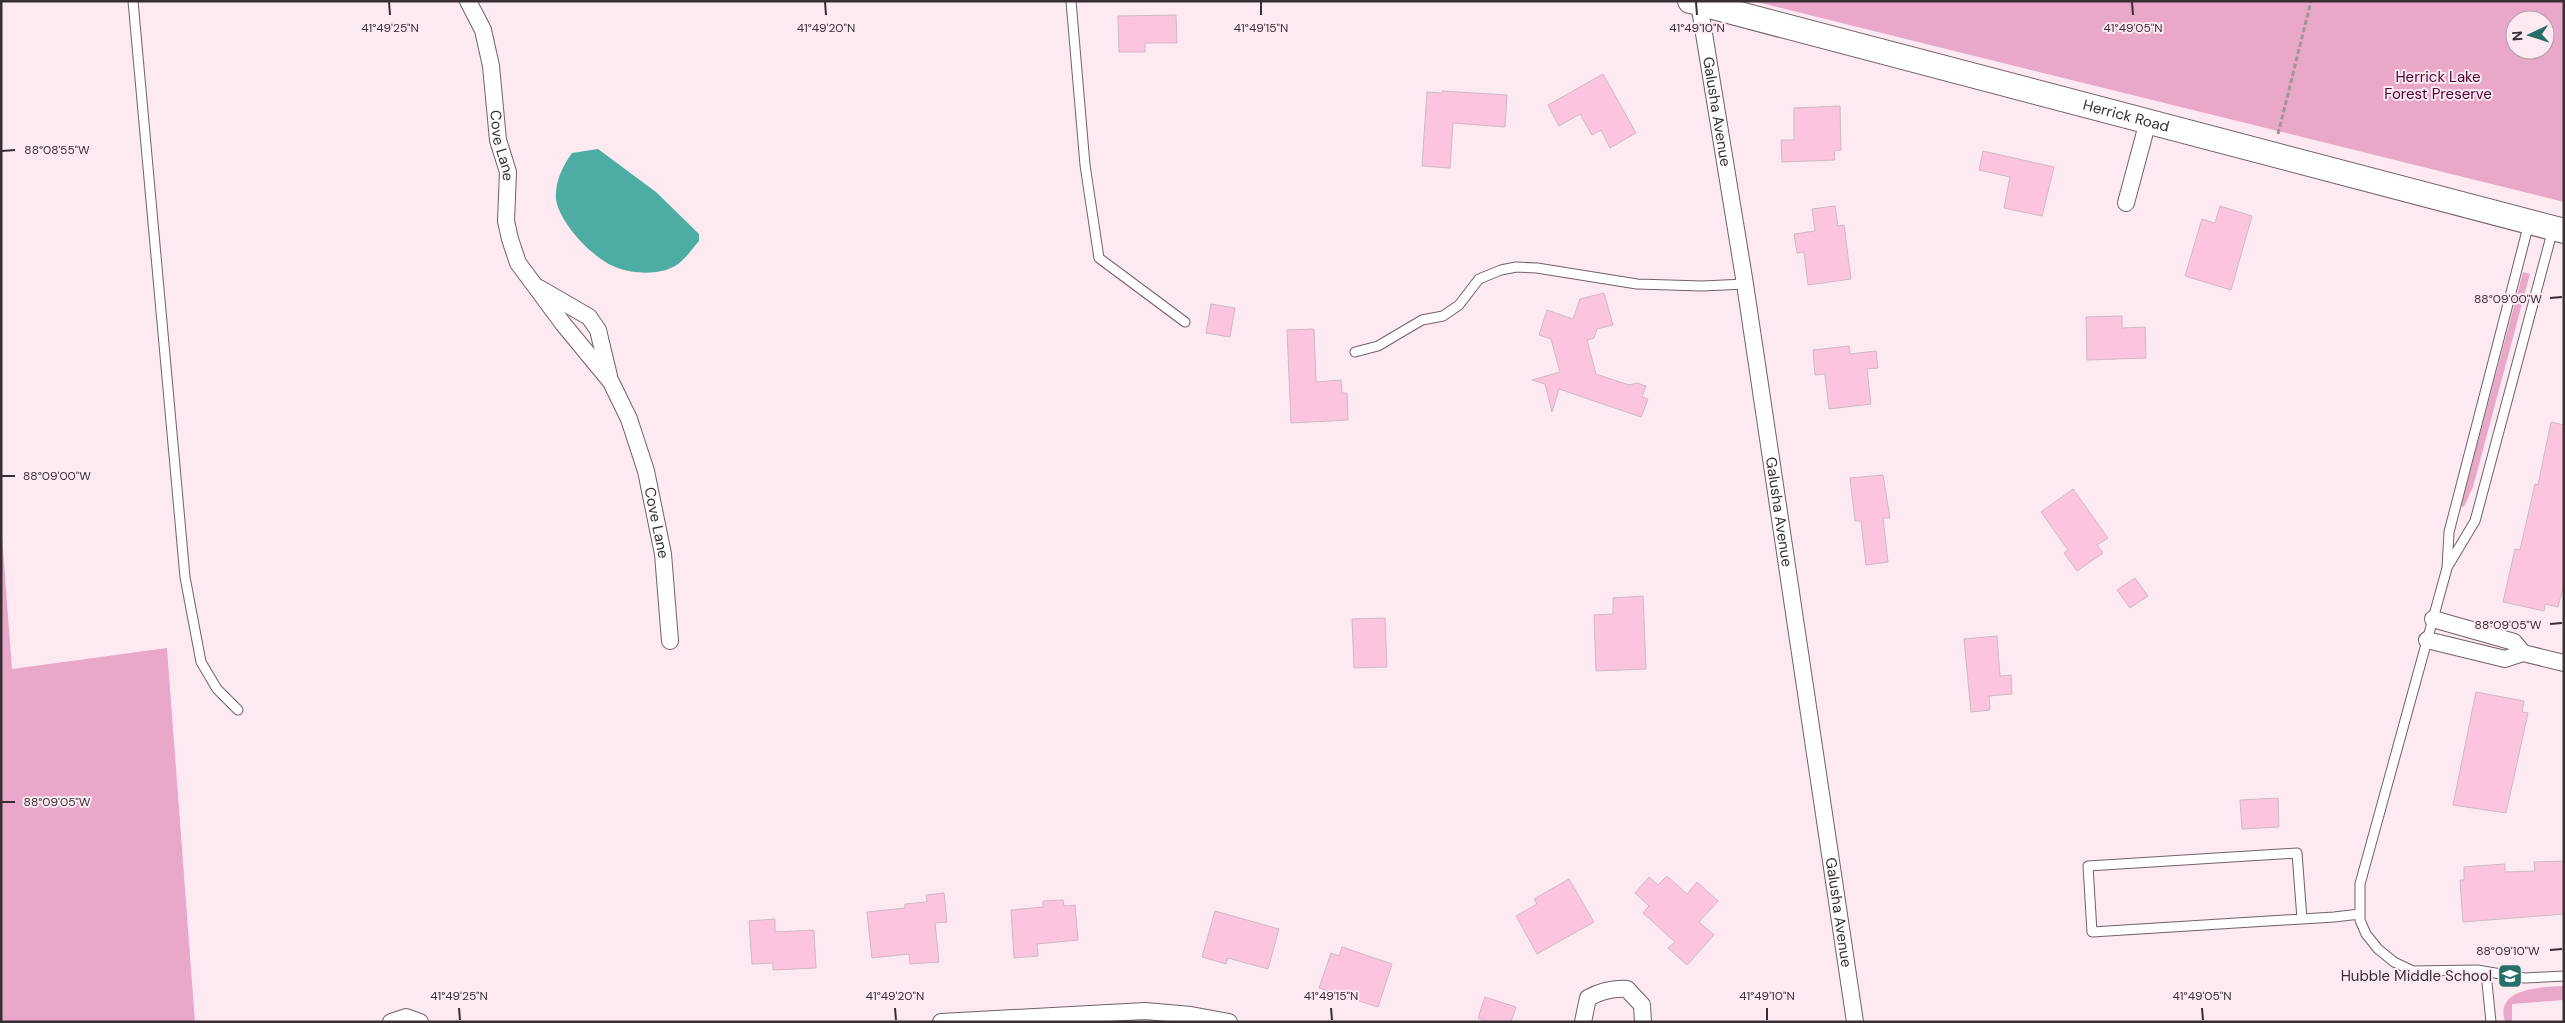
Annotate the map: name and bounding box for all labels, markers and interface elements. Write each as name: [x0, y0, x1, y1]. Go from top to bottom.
north arrow: [2505, 10, 2555, 60]
text: 41°49'25"N: [361, 20, 419, 36]
text: 41°49'20"N: [797, 20, 855, 36]
text: 41°49'15"N: [1234, 20, 1288, 36]
text: 41°49'10"N: [1669, 20, 1725, 36]
text: 41°49'05"N: [2104, 20, 2162, 36]
text: N: [2508, 30, 2526, 42]
street label: Galusha Avenue: [1698, 55, 1736, 168]
park label: Herrick Lake Forest Preserve: [2384, 67, 2492, 104]
street label: Herrick Road: [2081, 95, 2172, 137]
street label: Cove Lane: [485, 109, 518, 181]
text: 88°08'55"W: [24, 142, 90, 158]
text: 88°09'00"W: [2474, 291, 2542, 307]
street label: Galusha Avenue: [1761, 455, 1797, 568]
text: 88°09'00"W: [23, 468, 91, 484]
street label: Cove Lane: [640, 485, 673, 559]
text: 88°09'05"W: [2475, 617, 2542, 633]
text: 88°09'05"W: [24, 794, 91, 810]
street label: Galusha Avenue: [1821, 856, 1857, 969]
text: 88°09'10"W: [2476, 943, 2540, 959]
school or university icon: Hubble Middle School: [2497, 963, 2523, 989]
place label: Hubble Middle School: [2341, 966, 2492, 986]
text: 41°49'25"N: [430, 988, 488, 1004]
text: 41°49'20"N: [866, 988, 924, 1004]
text: 41°49'15"N: [1304, 988, 1358, 1004]
text: 41°49'10"N: [1739, 988, 1795, 1004]
text: 41°49'05"N: [2173, 988, 2231, 1004]

